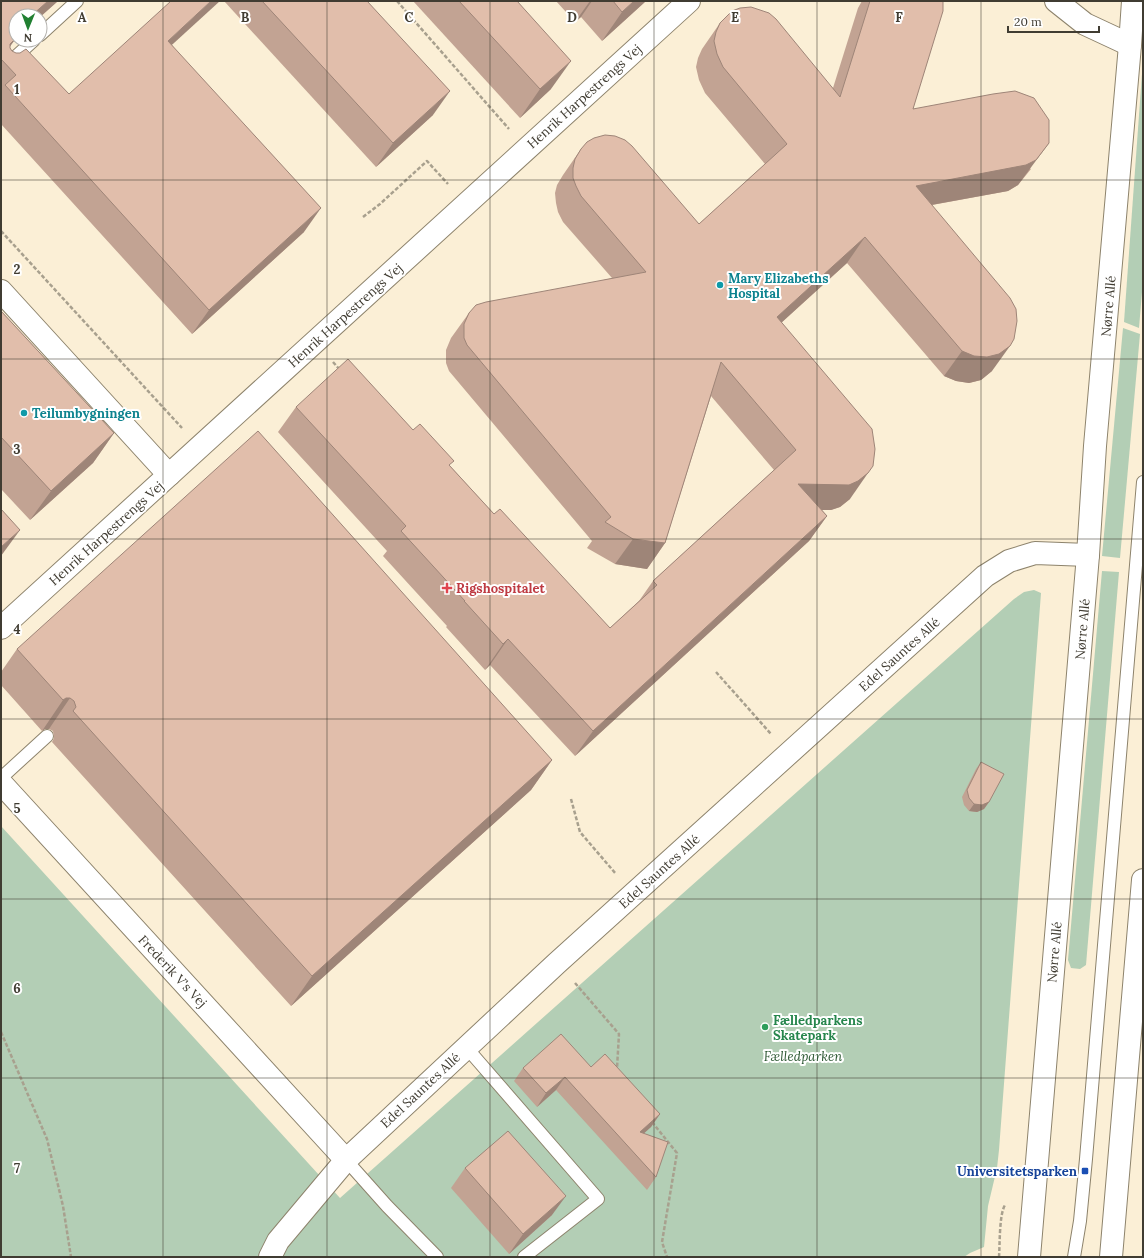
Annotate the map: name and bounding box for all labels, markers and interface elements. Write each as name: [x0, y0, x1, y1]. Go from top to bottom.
north arrow: [8, 8, 48, 48]
scale bar: [1008, 8, 1099, 34]
text: A: [78, 9, 87, 26]
text: B: [241, 9, 250, 26]
text: C: [405, 9, 414, 26]
text: D: [567, 9, 577, 26]
text: E: [731, 9, 739, 26]
text: F: [895, 9, 903, 26]
text: 20 m: [1014, 14, 1042, 29]
text: N: [23, 31, 32, 45]
street label: Henrik Harpestrengs Vej: [524, 40, 645, 152]
text: 1: [14, 81, 20, 98]
street label: Henrik Harpestrengs Vej: [285, 259, 406, 371]
text: 2: [14, 261, 21, 278]
place label: Mary Elizabeths Hospital: [728, 270, 828, 302]
street label: Nørre Allé: [1097, 275, 1120, 337]
marker: Mary Elizabeths Hospital: [715, 280, 725, 290]
place label: Teilumbygningen: [32, 405, 141, 422]
marker: Teilumbygningen: [19, 408, 29, 418]
text: 3: [13, 441, 21, 458]
street label: Henrik Harpestrengs Vej: [46, 477, 167, 589]
place label: Rigshospitalet: [456, 580, 546, 597]
marker: Rigshospitalet: [441, 582, 453, 594]
street label: Nørre Allé: [1071, 598, 1094, 660]
street label: Edel Sauntes Allé: [855, 614, 943, 695]
text: 4: [13, 621, 21, 638]
text: 5: [13, 800, 21, 817]
street label: Edel Sauntes Allé: [615, 831, 703, 912]
street label: Nørre Allé: [1043, 921, 1066, 983]
street label: Frederik V's Vej: [135, 932, 211, 1011]
text: 6: [13, 980, 21, 997]
place label: Fælledparkens Skatepark: [773, 1012, 862, 1044]
marker: Fælledparkens Skatepark: [760, 1022, 770, 1032]
park label: Fælledparken: [764, 1048, 842, 1065]
street label: Edel Sauntes Allé: [377, 1049, 464, 1132]
text: 7: [14, 1160, 20, 1177]
place label: Universitetsparken: [957, 1163, 1078, 1180]
marker: Universitetsparken: [1080, 1166, 1090, 1176]

